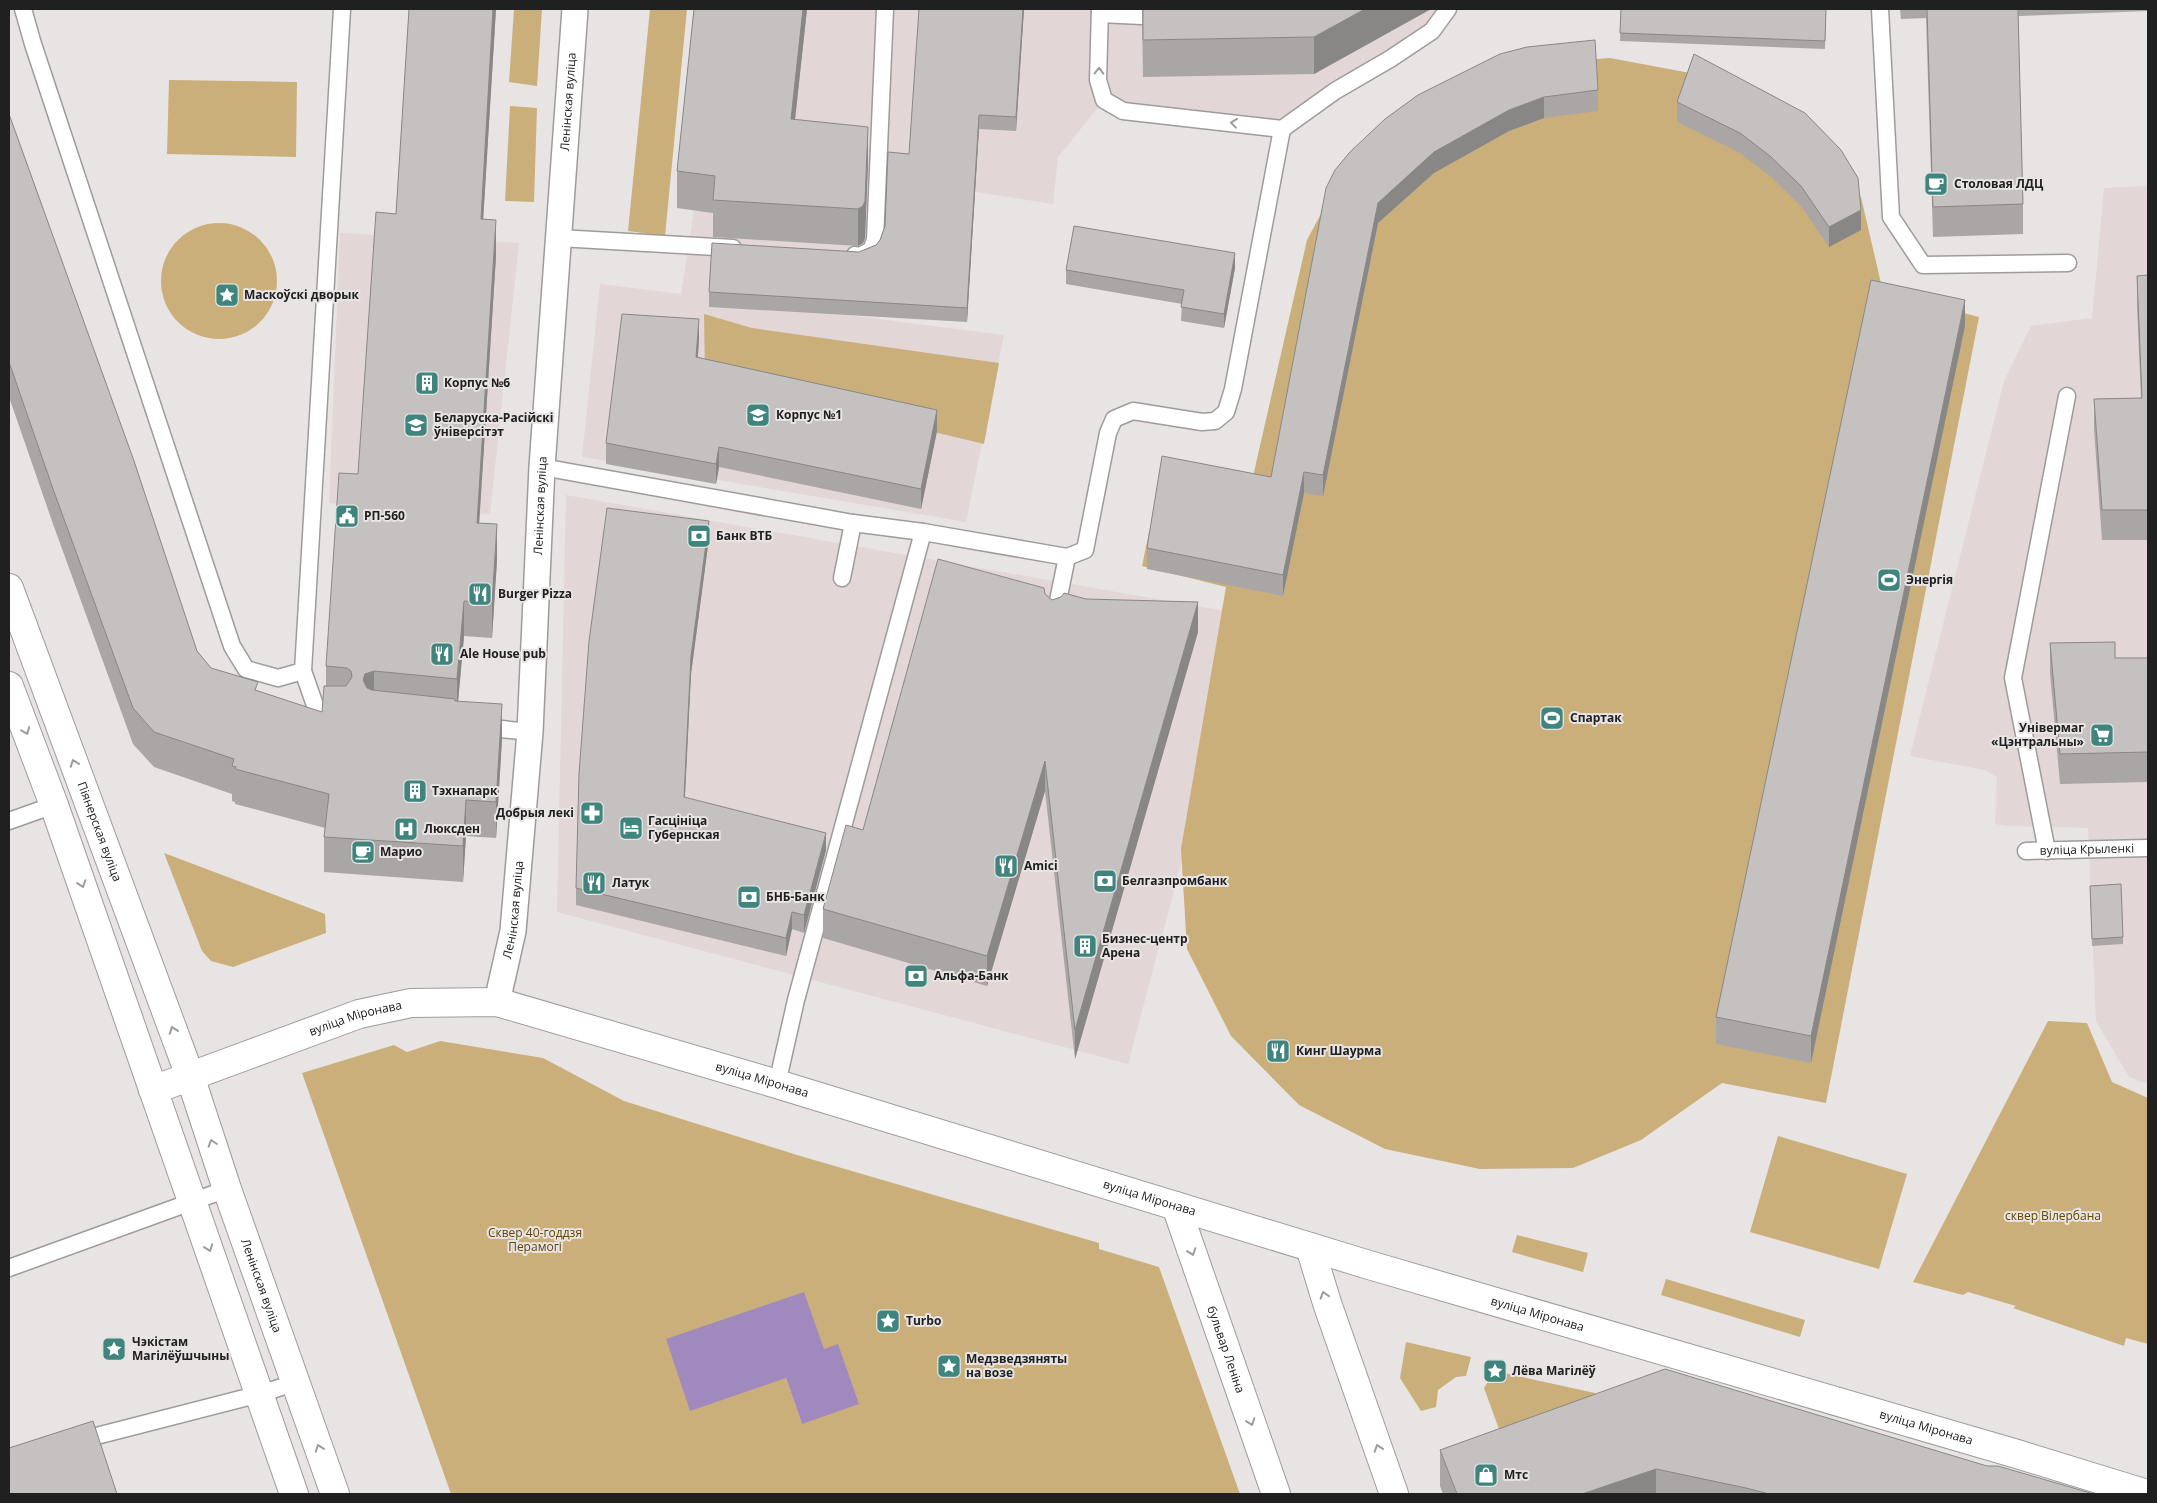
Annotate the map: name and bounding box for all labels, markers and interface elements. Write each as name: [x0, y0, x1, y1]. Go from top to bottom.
street label: Ленінская вуліца: [556, 52, 580, 152]
one-way arrow: [1093, 67, 1104, 75]
one-way arrow: [1229, 118, 1237, 129]
cafe icon: Столовая ЛДЦ: [1923, 171, 1949, 197]
place label: Столовая ЛДЦ: [1954, 175, 2044, 192]
place icon: Маскоўскі дворык: [214, 282, 240, 308]
place label: Маскоўскі дворык: [244, 286, 360, 303]
building icon: Корпус №6: [414, 370, 440, 396]
place label: Корпус №6: [444, 374, 510, 391]
school or university icon: Корпус №1: [745, 402, 771, 428]
place label: Корпус №1: [776, 406, 842, 423]
place label: Беларуска-Расійскі ўніверсітэт: [434, 409, 553, 440]
school or university icon: Беларуска-Расійскі ўніверсітэт: [403, 412, 429, 438]
street label: Ленінская вуліца: [529, 456, 551, 555]
public building icon: РП-560: [334, 503, 360, 529]
place label: РП-560: [364, 507, 405, 524]
bank icon: Банк ВТБ: [686, 523, 712, 549]
place label: Банк ВТБ: [716, 527, 772, 544]
sports icon: Энергія: [1876, 567, 1902, 593]
place label: Энергія: [1906, 571, 1953, 588]
restaurant icon: Burger Pizza: [467, 581, 493, 607]
place label: Burger Pizza: [498, 585, 572, 602]
restaurant icon: Ale House pub: [429, 641, 455, 667]
place label: Ale House pub: [460, 645, 546, 662]
sports icon: Спартак: [1539, 705, 1565, 731]
place label: Спартак: [1570, 709, 1622, 726]
place label: Універмаг «Цэнтральны»: [1991, 719, 2084, 750]
supermarket icon: Універмаг «Цэнтральны»: [2089, 722, 2115, 748]
one-way arrow: [20, 727, 30, 735]
one-way arrow: [70, 760, 80, 768]
building icon: Тэхнапарк: [402, 778, 428, 804]
street label: Піянерская вуліца: [74, 779, 126, 884]
place label: Тэхнапарк: [432, 782, 498, 799]
pharmacy icon: Добрыя лекі: [579, 800, 605, 826]
place label: Добрыя лекі: [496, 804, 574, 821]
place label: Гасцініца Губернская: [648, 812, 720, 843]
hotel icon: Гасцініца Губернская: [618, 815, 644, 841]
hospital icon: Люксден: [393, 816, 419, 842]
place label: Люксден: [424, 820, 480, 837]
cafe icon: Марио: [350, 839, 376, 865]
street label: вуліца Крыленкі: [2040, 839, 2134, 859]
place label: Марио: [380, 843, 422, 860]
restaurant icon: Аmici: [993, 853, 1019, 879]
place label: Аmici: [1024, 857, 1058, 874]
street label: Ленінская вуліца: [498, 860, 527, 960]
bank icon: Белгазпромбанк: [1092, 868, 1118, 894]
restaurant icon: Латук: [581, 870, 607, 896]
place label: Белгазпромбанк: [1122, 872, 1228, 889]
place label: Латук: [612, 874, 650, 891]
one-way arrow: [76, 879, 86, 888]
bank icon: БНБ-Банк: [736, 884, 762, 910]
place label: БНБ-Банк: [766, 888, 825, 905]
place label: Бизнес-центр Арена: [1102, 930, 1188, 961]
building icon: Бизнес-центр Арена: [1072, 933, 1098, 959]
bank icon: Альфа-Банк: [903, 963, 929, 989]
place label: Альфа-Банк: [934, 967, 1009, 984]
street label: вуліца Міронава: [306, 996, 403, 1040]
one-way arrow: [169, 1027, 179, 1035]
restaurant icon: Кинг Шаурма: [1265, 1038, 1291, 1064]
place label: Кинг Шаурма: [1296, 1042, 1382, 1059]
street label: вуліца Міронава: [714, 1057, 811, 1101]
one-way arrow: [208, 1139, 218, 1147]
street label: вуліца Міронава: [1101, 1175, 1198, 1220]
park label: сквер Вілербана: [2005, 1207, 2101, 1224]
park label: Сквер 40-годдзя Перамогі: [488, 1224, 582, 1255]
street label: Ленінская вуліца: [237, 1236, 286, 1335]
one-way arrow: [203, 1243, 213, 1251]
one-way arrow: [1186, 1247, 1196, 1256]
one-way arrow: [1320, 1291, 1330, 1299]
street label: вуліца Міронава: [1489, 1292, 1586, 1335]
street label: бульвар Леніна: [1203, 1304, 1249, 1395]
place icon: Turbo: [875, 1308, 901, 1334]
place label: Turbo: [906, 1312, 941, 1329]
place label: Чэкістам Магілёўшчыны: [132, 1333, 229, 1364]
place icon: Чэкістам Магілёўшчыны: [101, 1336, 127, 1362]
place label: Медзведзяняты на возе: [966, 1350, 1067, 1381]
place icon: Медзведзяняты на возе: [936, 1353, 962, 1379]
place icon: Лёва Магілёў: [1482, 1358, 1508, 1384]
place label: Лёва Магілёў: [1512, 1362, 1596, 1379]
street label: вуліца Міронава: [1878, 1405, 1975, 1449]
one-way arrow: [1245, 1417, 1255, 1426]
one-way arrow: [315, 1444, 325, 1453]
one-way arrow: [1374, 1445, 1384, 1453]
shop icon: Мтс: [1473, 1462, 1499, 1488]
place label: Мтс: [1504, 1466, 1528, 1483]

